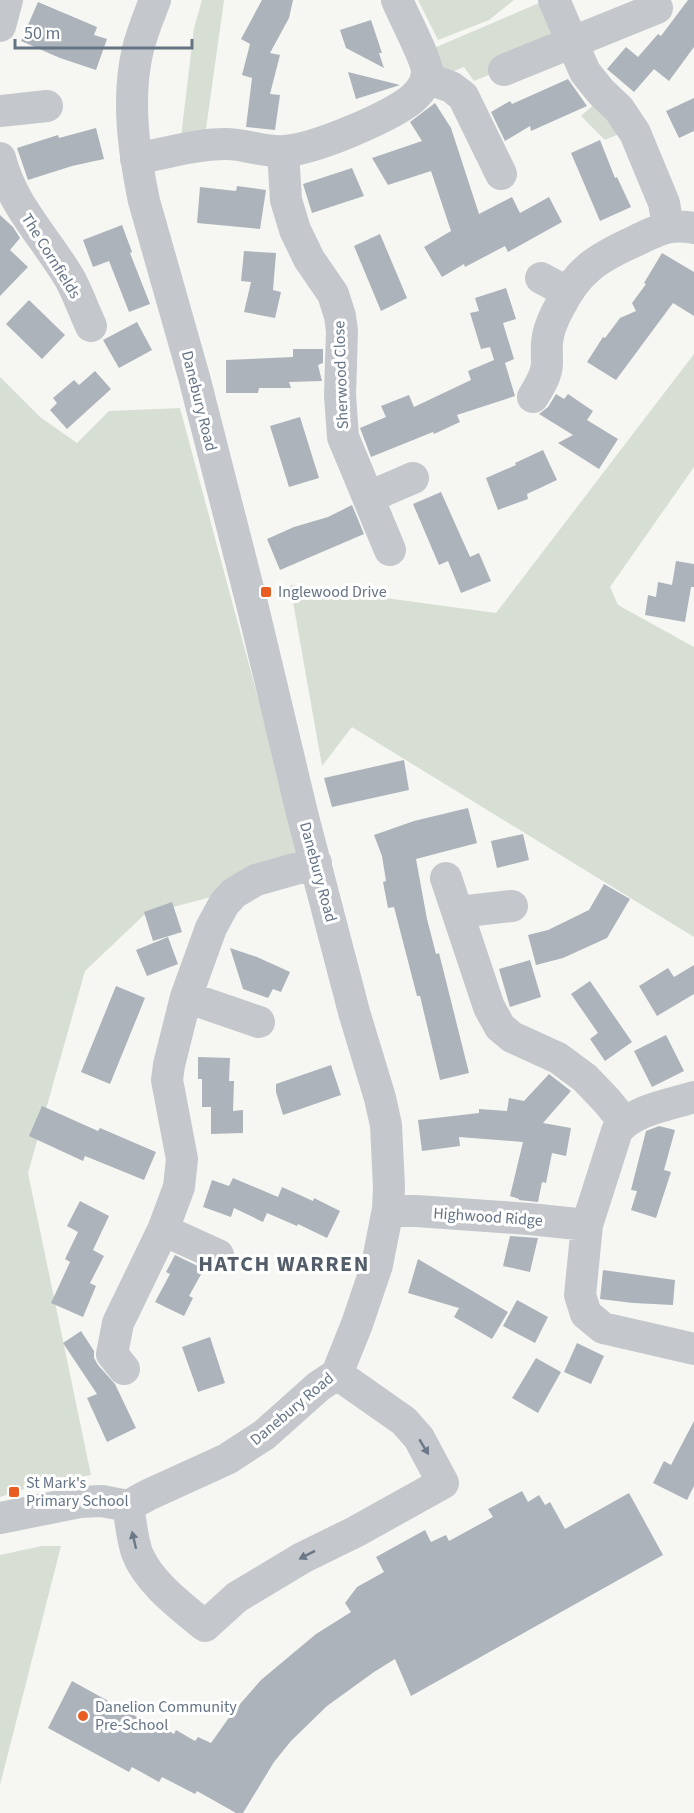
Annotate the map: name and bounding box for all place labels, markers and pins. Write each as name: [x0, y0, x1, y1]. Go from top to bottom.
place label: Inglewood Drive: [278, 581, 387, 603]
marker: Inglewood Drive: [259, 585, 273, 599]
place label: St Mark's Primary School: [26, 1472, 128, 1512]
marker: St Mark's Primary School: [7, 1485, 21, 1499]
place label: Danelion Community Pre-School: [95, 1696, 237, 1736]
marker: Danelion Community Pre-School: [76, 1709, 90, 1723]

